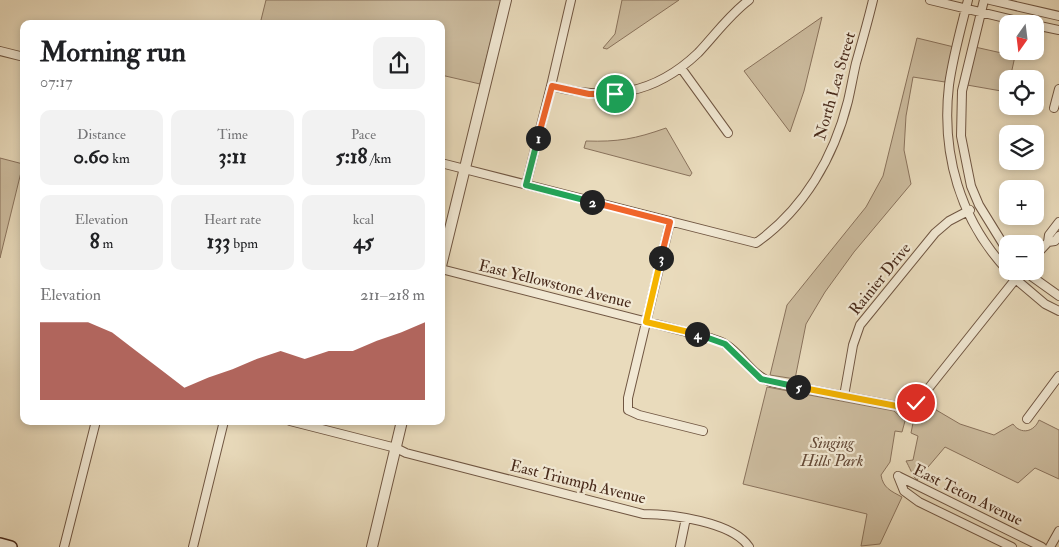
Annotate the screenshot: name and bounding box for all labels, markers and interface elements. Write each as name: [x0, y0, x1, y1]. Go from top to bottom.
north arrow: [999, 15, 1044, 60]
map controls: [999, 15, 1044, 280]
street label: North Lea Street: [810, 30, 860, 142]
text: Morning run: [40, 35, 186, 70]
button: share: [373, 37, 425, 89]
button: locate: [999, 70, 1044, 115]
text: 07:17: [40, 72, 73, 92]
pin: [594, 73, 636, 115]
icon: arrive: [601, 80, 629, 108]
button: layers: [999, 125, 1044, 170]
text: Distance: [77, 126, 126, 143]
text: Time: [217, 126, 248, 143]
text: Pace: [351, 126, 376, 143]
pin: 1: [526, 126, 550, 150]
text: 1: [536, 130, 541, 147]
text: 0.60: [73, 143, 109, 170]
text: 3:11: [218, 143, 247, 170]
text: 5:18: [336, 143, 367, 170]
text: km: [109, 150, 130, 167]
text: /km: [367, 150, 391, 167]
button: +: [999, 180, 1044, 225]
pin: 2: [580, 190, 604, 214]
text: 2: [589, 194, 596, 211]
text: Elevation: [75, 211, 128, 228]
text: Heart rate: [204, 211, 261, 228]
text: kcal: [353, 211, 374, 228]
text: 8: [90, 228, 100, 255]
text: 133: [207, 228, 230, 255]
text: 45: [353, 228, 374, 255]
text: m: [100, 235, 113, 252]
text: bpm: [230, 235, 258, 252]
button: −: [999, 235, 1044, 280]
street label: Rainier Drive: [845, 239, 915, 319]
pin: 3: [648, 246, 674, 270]
text: 3: [659, 250, 664, 267]
street label: East Yellowstone Avenue: [476, 255, 634, 313]
text: Elevation: [40, 285, 101, 305]
text: 211–218 m: [360, 285, 425, 305]
pin: 4: [684, 322, 710, 346]
text: 4: [694, 326, 701, 343]
pin: 5: [786, 374, 810, 400]
text: 5: [795, 379, 802, 396]
pin: [895, 382, 937, 424]
icon: check: [902, 389, 930, 417]
park label: Singing Hills Park: [800, 433, 864, 471]
street label: East Triumph Avenue: [508, 455, 648, 510]
street label: East Teton Avenue: [910, 460, 1026, 530]

